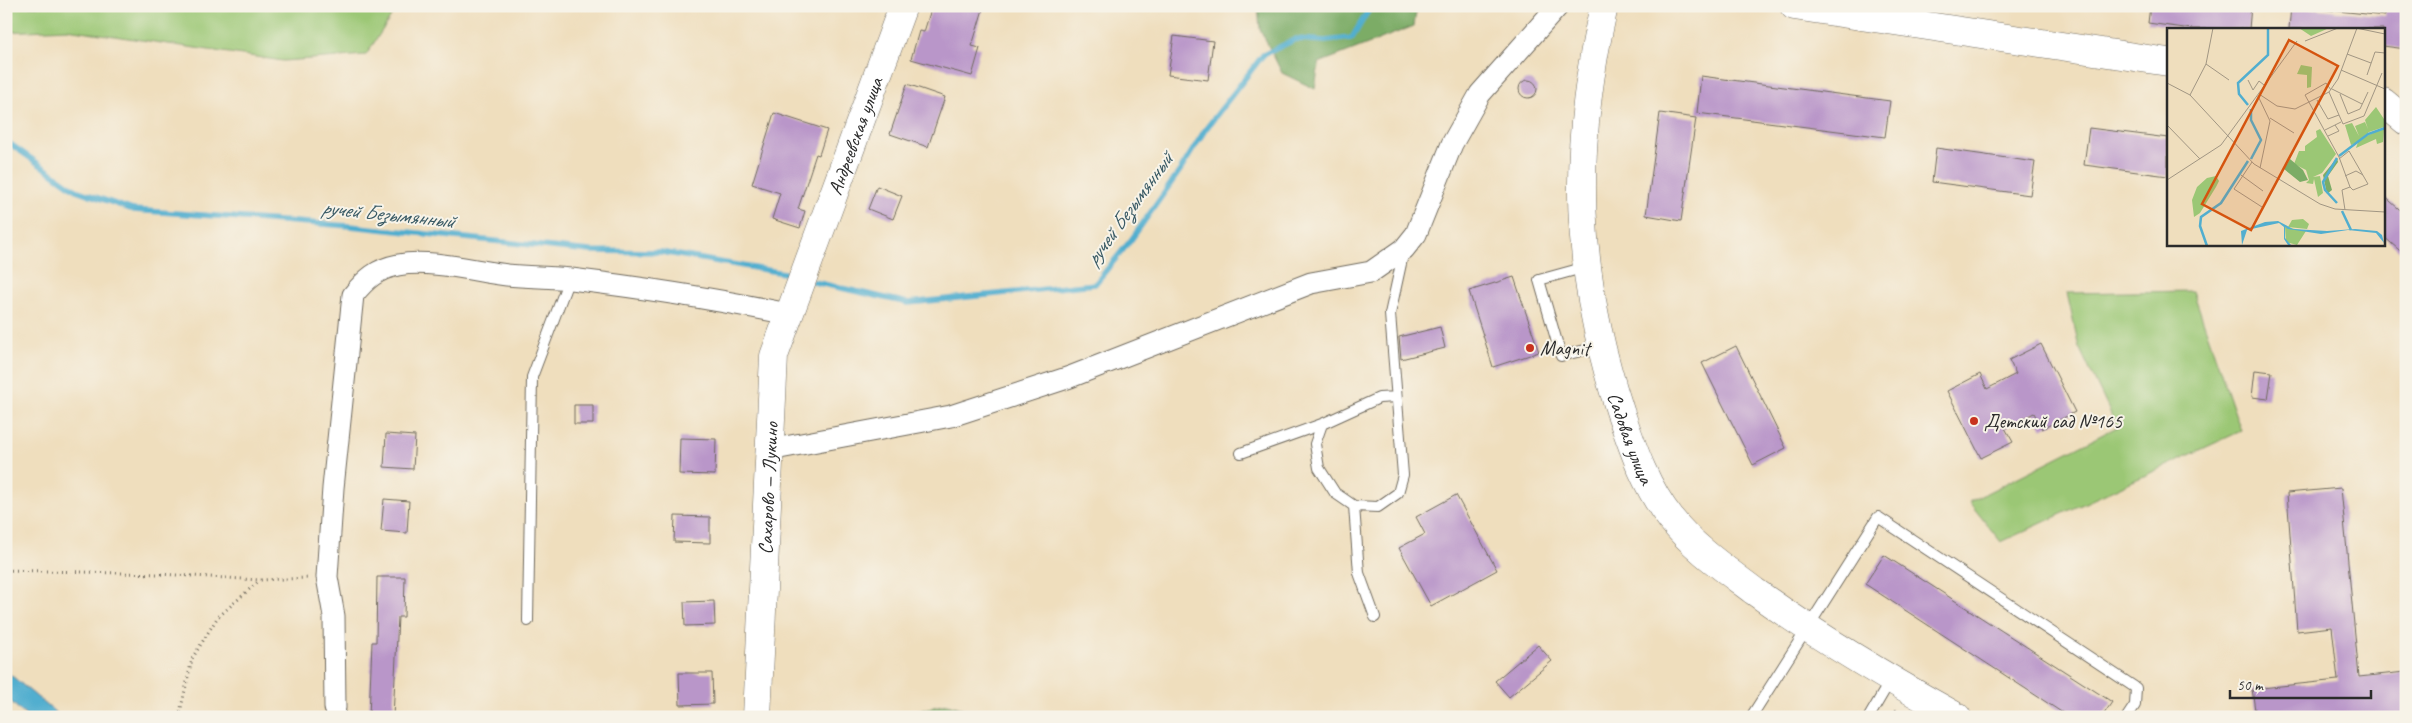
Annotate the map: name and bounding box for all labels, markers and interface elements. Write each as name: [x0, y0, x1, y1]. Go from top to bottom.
inset map: [2167, 28, 2384, 245]
street label: Андреевская улица: [823, 73, 889, 198]
water label: ручей Безымянный: [1079, 144, 1182, 272]
water label: ручей Безымянный: [320, 194, 460, 235]
place label: Magnit: [1540, 336, 1593, 361]
marker: Magnit: [1524, 342, 1536, 354]
street label: Садовая улица: [1602, 389, 1659, 490]
place label: Детский сад №165: [1984, 409, 2123, 434]
marker: Детский сад №165: [1968, 415, 1980, 427]
street label: Сахарово — Лукино: [753, 421, 784, 555]
scale bar: [2230, 668, 2371, 700]
text: 50 m: [2237, 676, 2264, 695]

